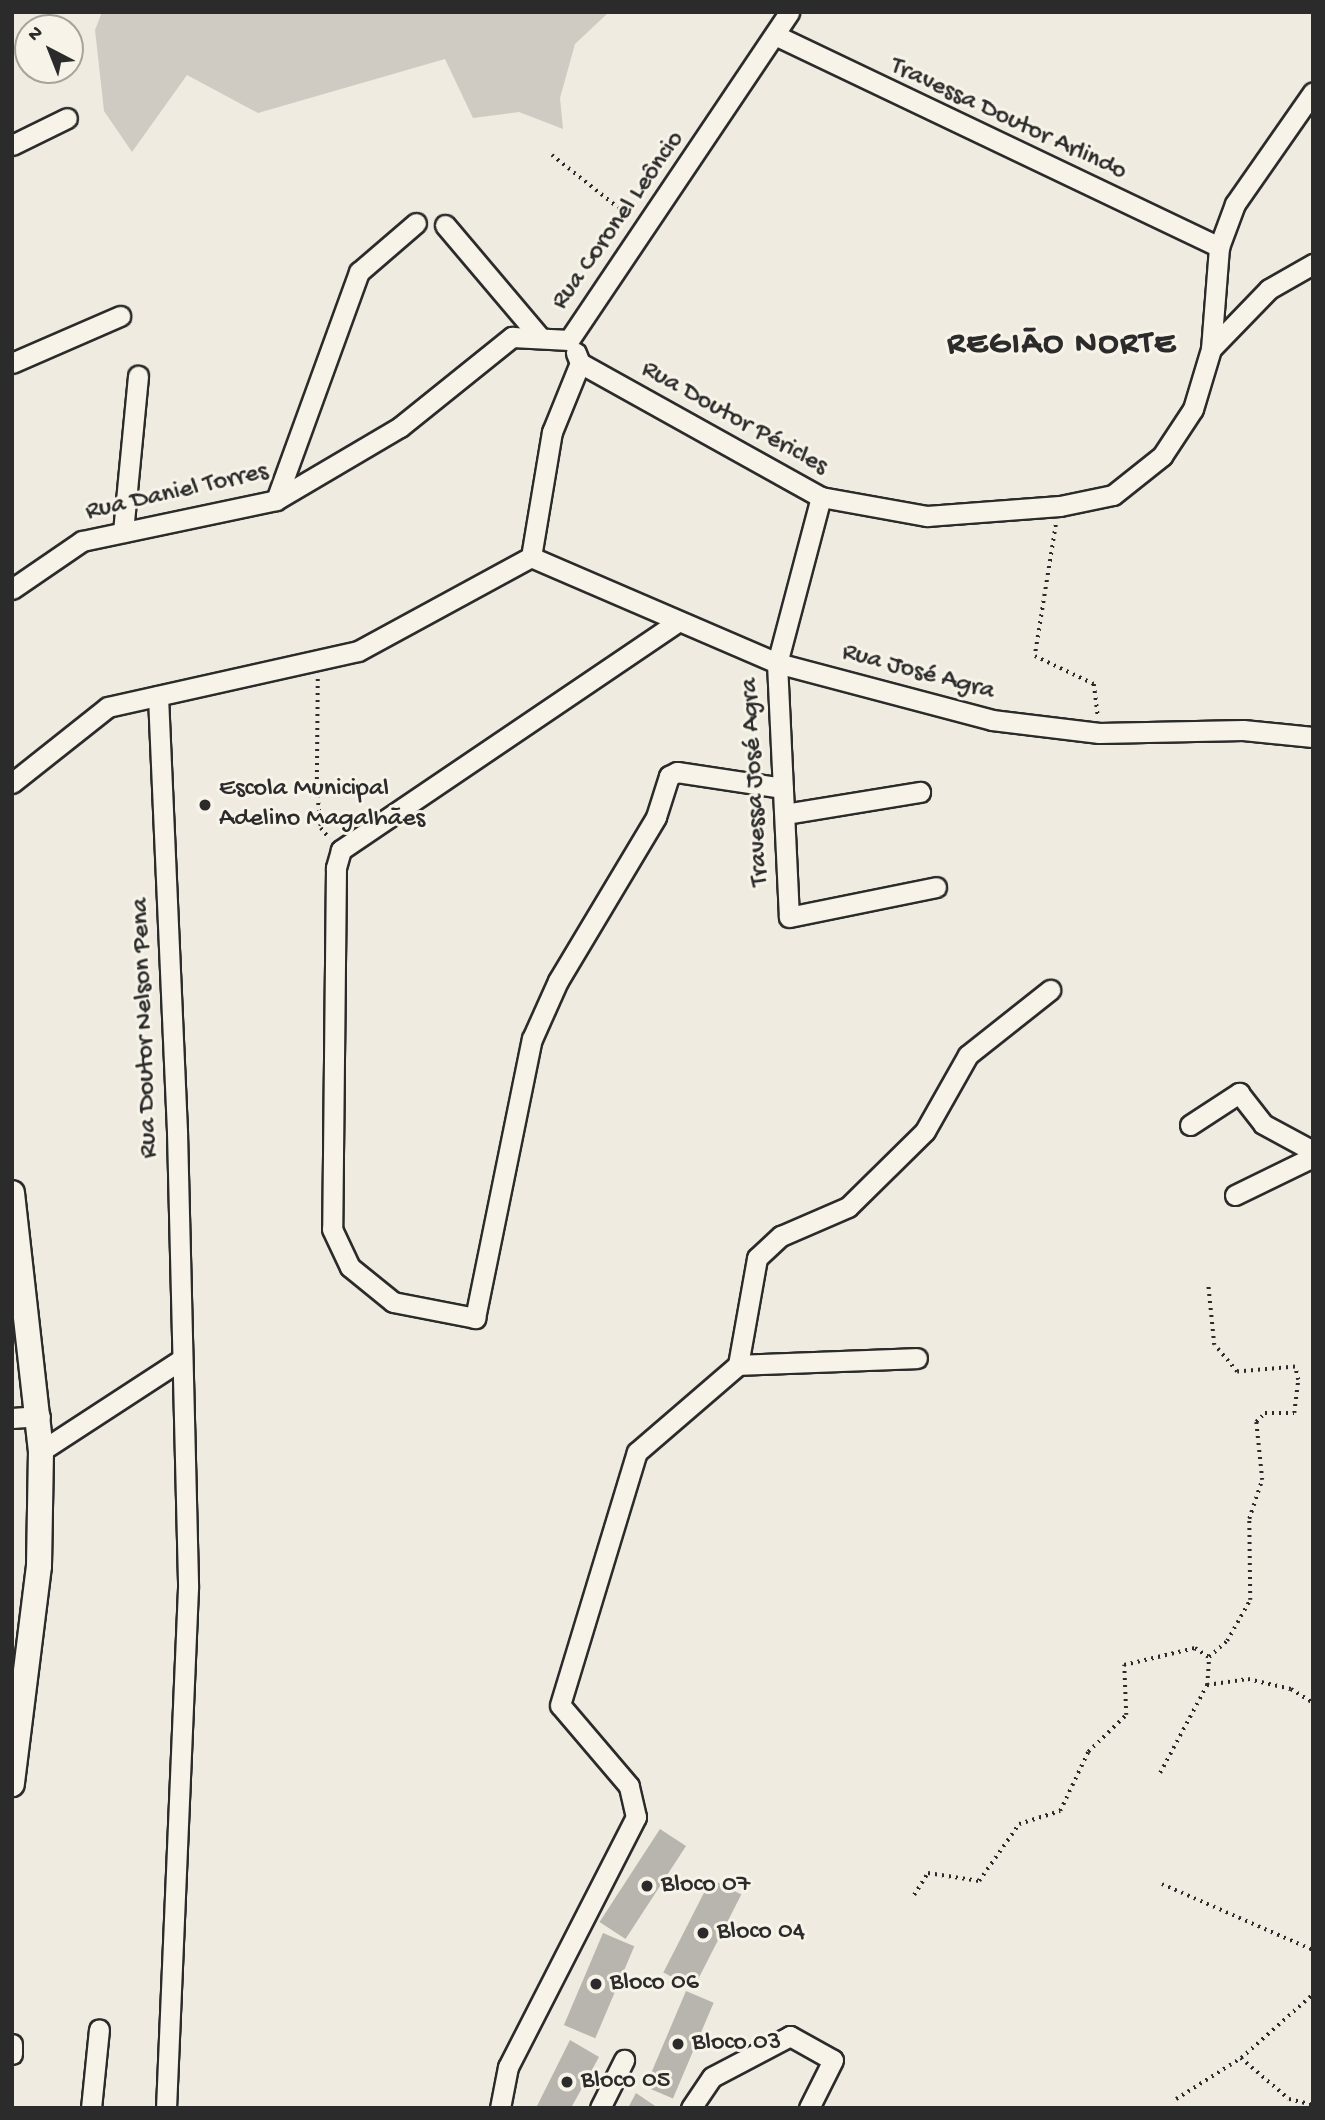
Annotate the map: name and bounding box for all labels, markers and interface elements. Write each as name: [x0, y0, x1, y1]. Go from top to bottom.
north arrow: [14, 14, 84, 84]
text: N: [24, 22, 48, 47]
street label: Travessa Doutor Arlindo: [885, 51, 1131, 189]
street label: Rua Coronel Leôncio: [546, 126, 692, 316]
district label: REGIÃO NORTE: [949, 326, 1175, 366]
street label: Rua Doutor Péricles: [635, 355, 833, 483]
street label: Rua Daniel Torres: [83, 457, 271, 529]
street label: Rua José Agra: [838, 638, 998, 708]
street label: Travessa José Agra: [735, 677, 777, 887]
place label: Escola Municipal Adelino Magalhães: [219, 774, 425, 836]
marker: Escola Municipal Adelino Magalhães: [197, 797, 213, 813]
street label: Rua Doutor Nelson Pena: [126, 897, 166, 1159]
place label: Bloco 07: [661, 1870, 750, 1902]
marker: Bloco 07: [639, 1878, 655, 1894]
place label: Bloco 04: [717, 1917, 805, 1949]
marker: Bloco 04: [695, 1925, 711, 1941]
place label: Bloco 06: [610, 1968, 699, 2000]
marker: Bloco 06: [588, 1976, 604, 1992]
place label: Bloco 03: [692, 2028, 781, 2060]
marker: Bloco 03: [670, 2036, 686, 2052]
place label: Bloco 05: [581, 2066, 670, 2098]
marker: Bloco 05: [559, 2074, 575, 2090]

